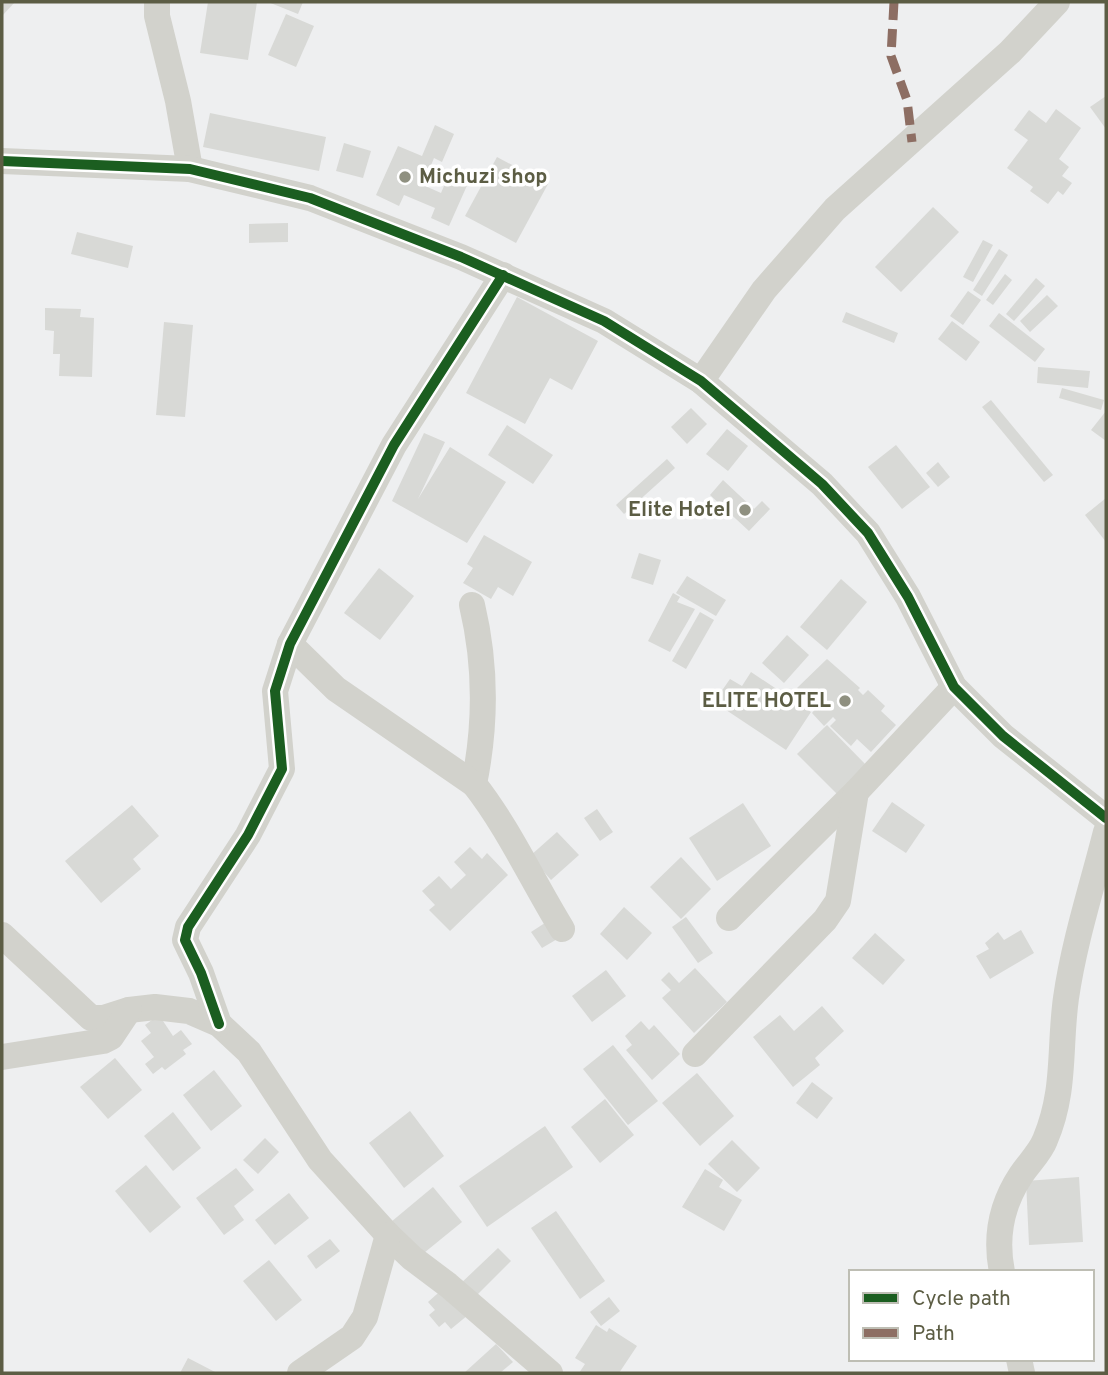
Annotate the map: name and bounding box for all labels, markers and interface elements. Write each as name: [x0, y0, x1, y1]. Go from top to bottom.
place label: Michuzi shop: [419, 164, 548, 191]
marker: Michuzi shop: [397, 169, 413, 185]
place label: Elite Hotel: [628, 497, 731, 524]
marker: Elite Hotel: [737, 502, 753, 518]
place label: ELITE HOTEL: [702, 688, 831, 715]
marker: ELITE HOTEL: [837, 693, 853, 709]
legend: [849, 1270, 1094, 1361]
text: Cycle path: [912, 1286, 1011, 1313]
text: Path: [912, 1321, 955, 1348]

